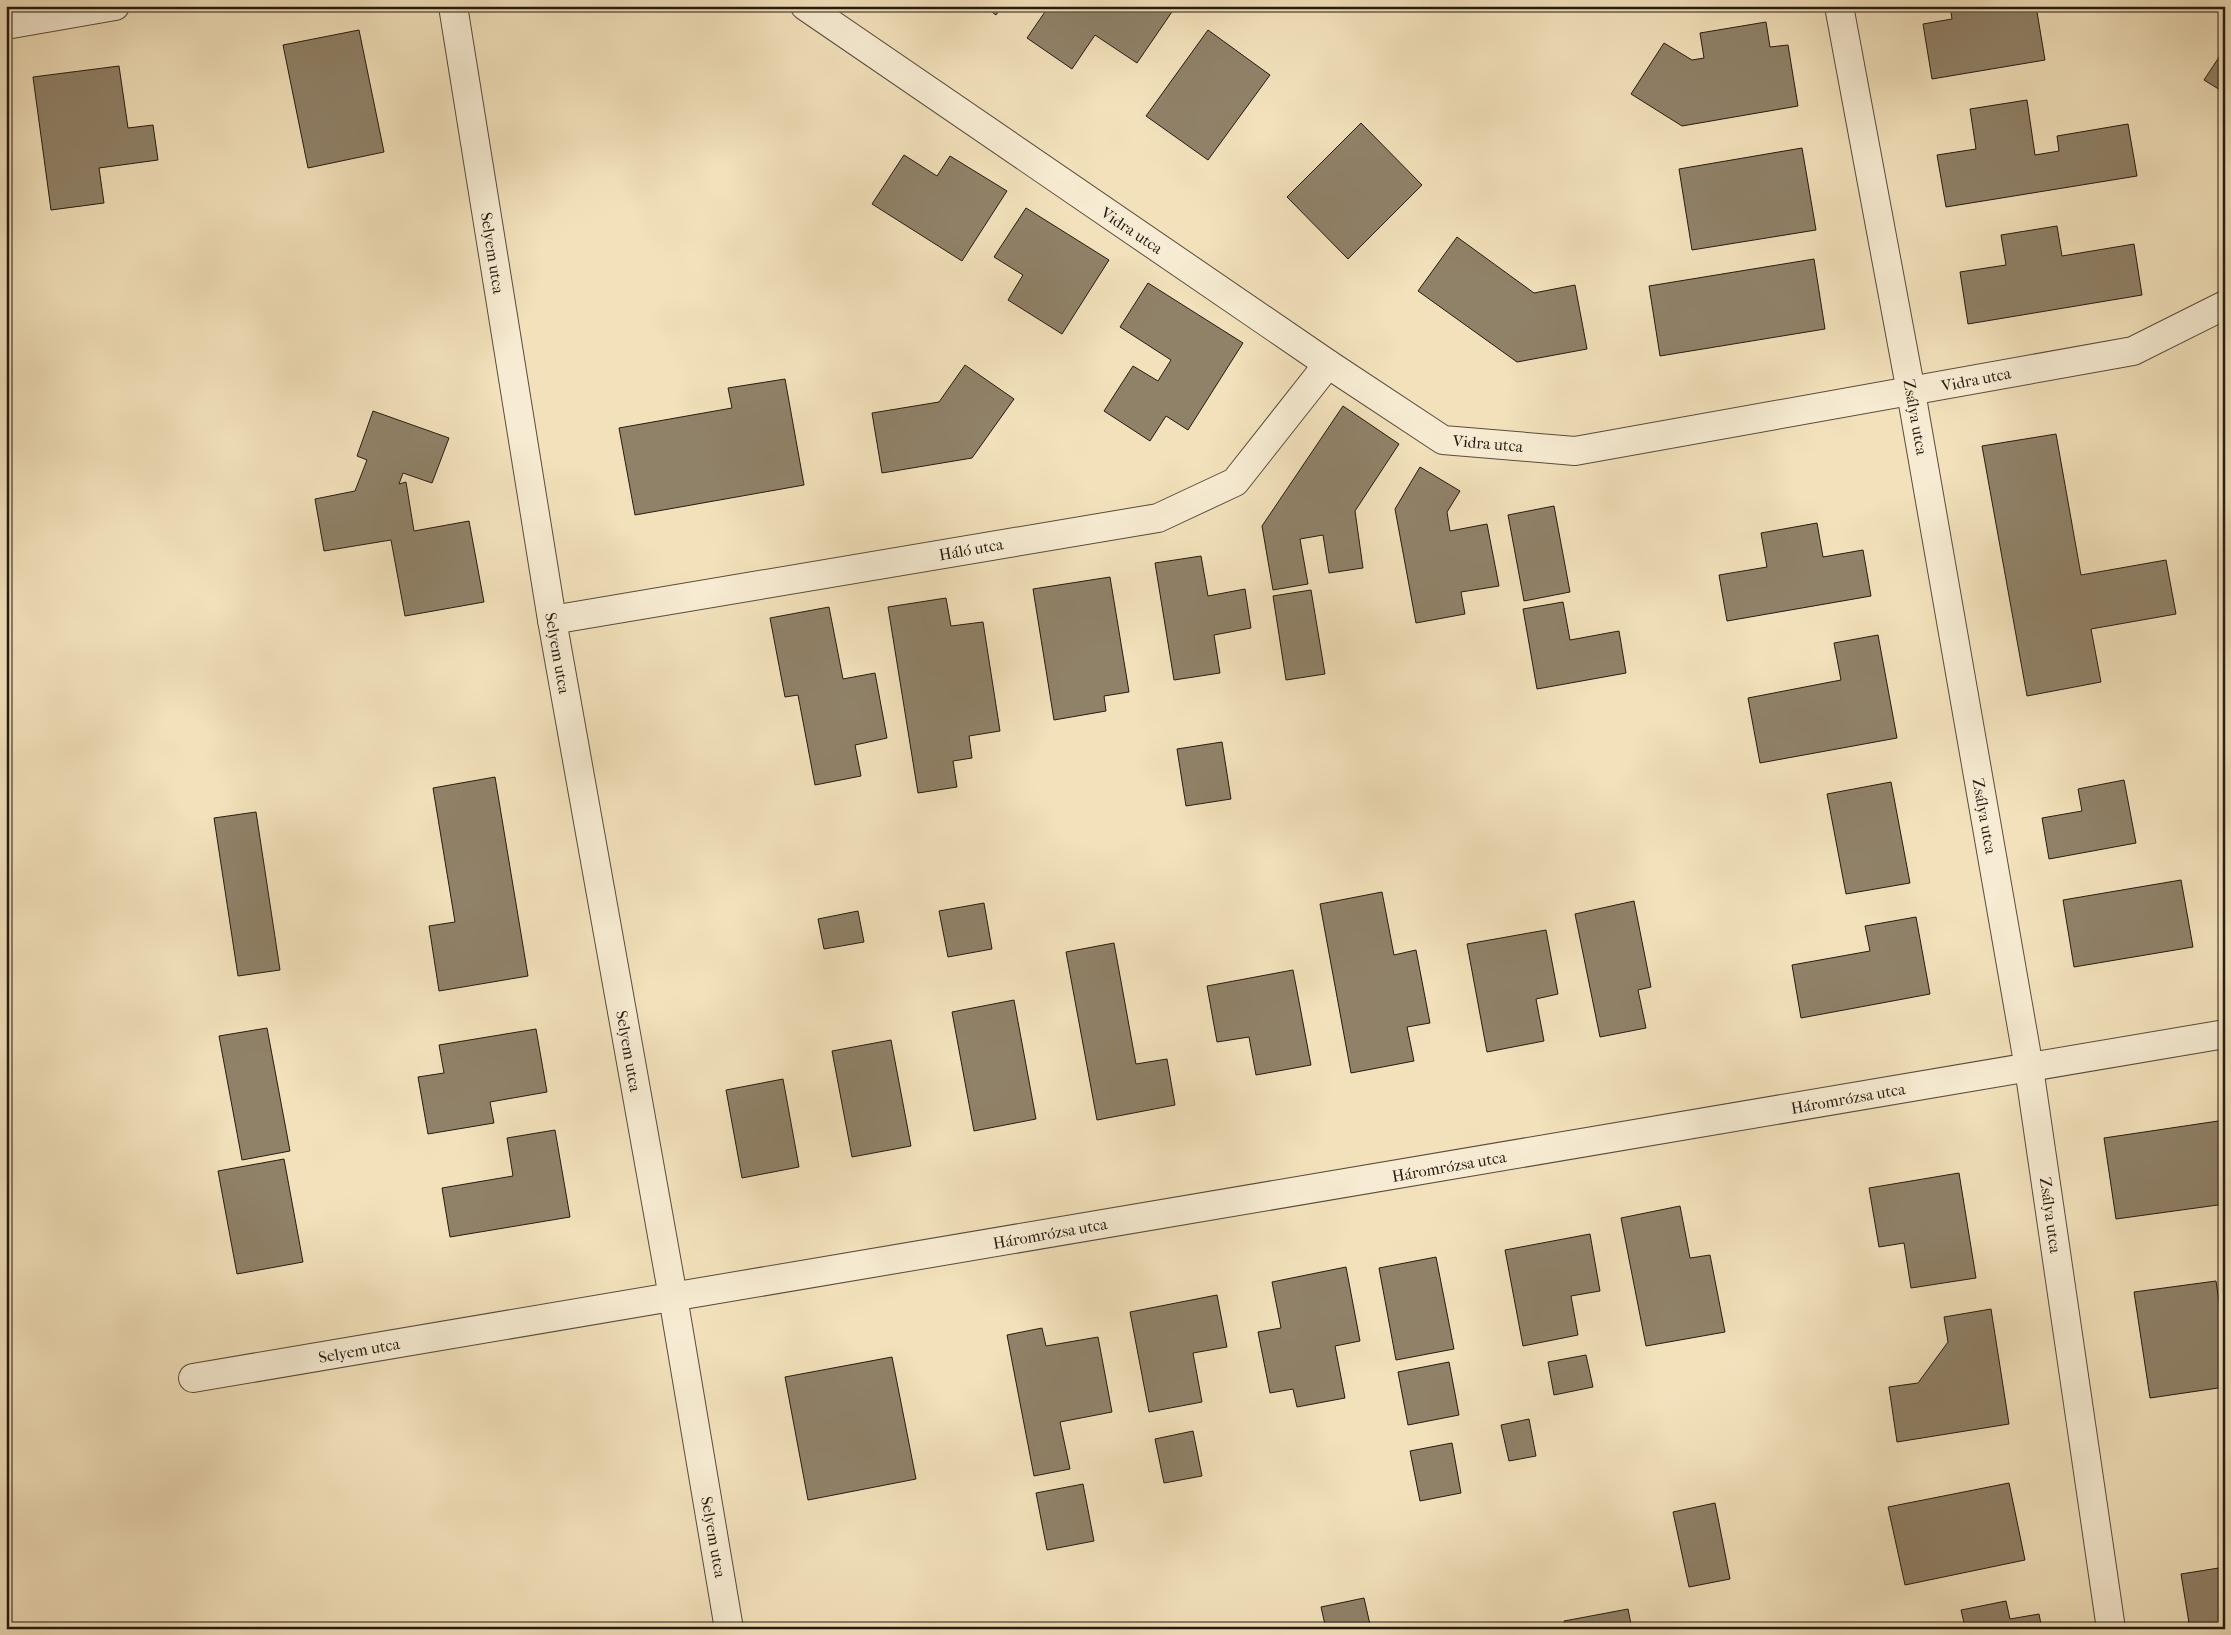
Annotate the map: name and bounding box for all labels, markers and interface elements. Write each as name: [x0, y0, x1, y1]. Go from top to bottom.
street label: Vidra utca: [1096, 202, 1167, 258]
street label: Selyem utca: [477, 211, 508, 296]
street label: Vidra utca: [1939, 363, 2013, 396]
street label: Zsálya utca: [1900, 378, 1932, 457]
street label: Vidra utca: [1451, 431, 1524, 456]
street label: Háló utca: [937, 534, 1005, 564]
street label: Selyem utca: [541, 611, 574, 696]
street label: Zsálya utca: [1969, 777, 2001, 856]
street label: Selyem utca: [612, 1009, 645, 1094]
street label: Háromrózsa utca: [1789, 1079, 1907, 1118]
street label: Háromrózsa utca: [1390, 1147, 1508, 1186]
street label: Zsálya utca: [2036, 1176, 2065, 1255]
street label: Háromrózsa utca: [991, 1214, 1109, 1253]
street label: Selyem utca: [317, 1334, 402, 1367]
street label: Selyem utca: [697, 1495, 730, 1580]

